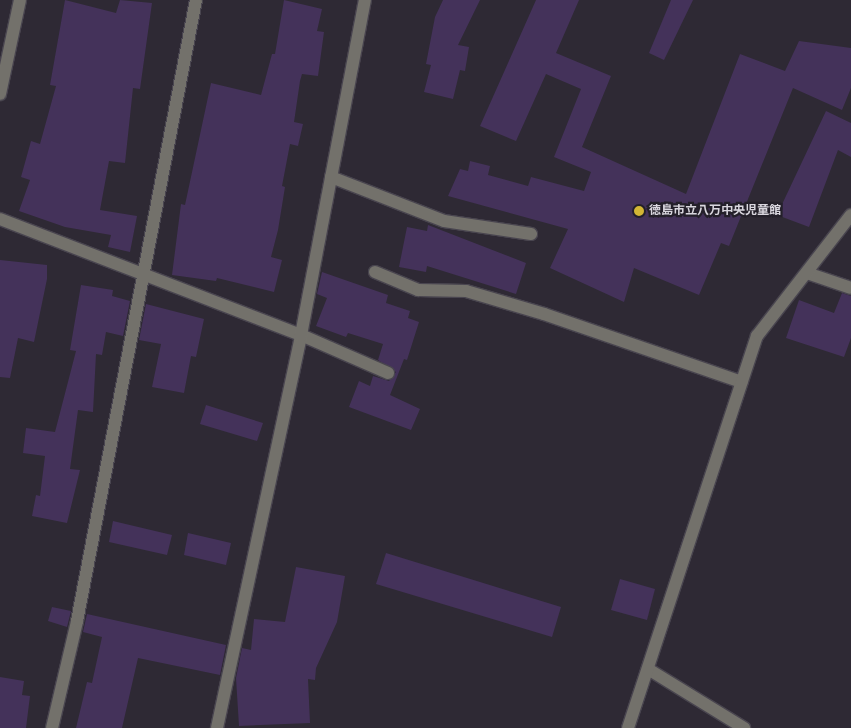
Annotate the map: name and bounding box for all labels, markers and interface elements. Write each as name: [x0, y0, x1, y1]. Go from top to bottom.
place label: 徳島市立八万中央児童館: [649, 204, 781, 218]
marker: 徳島市立八万中央児童館: [633, 205, 645, 217]

